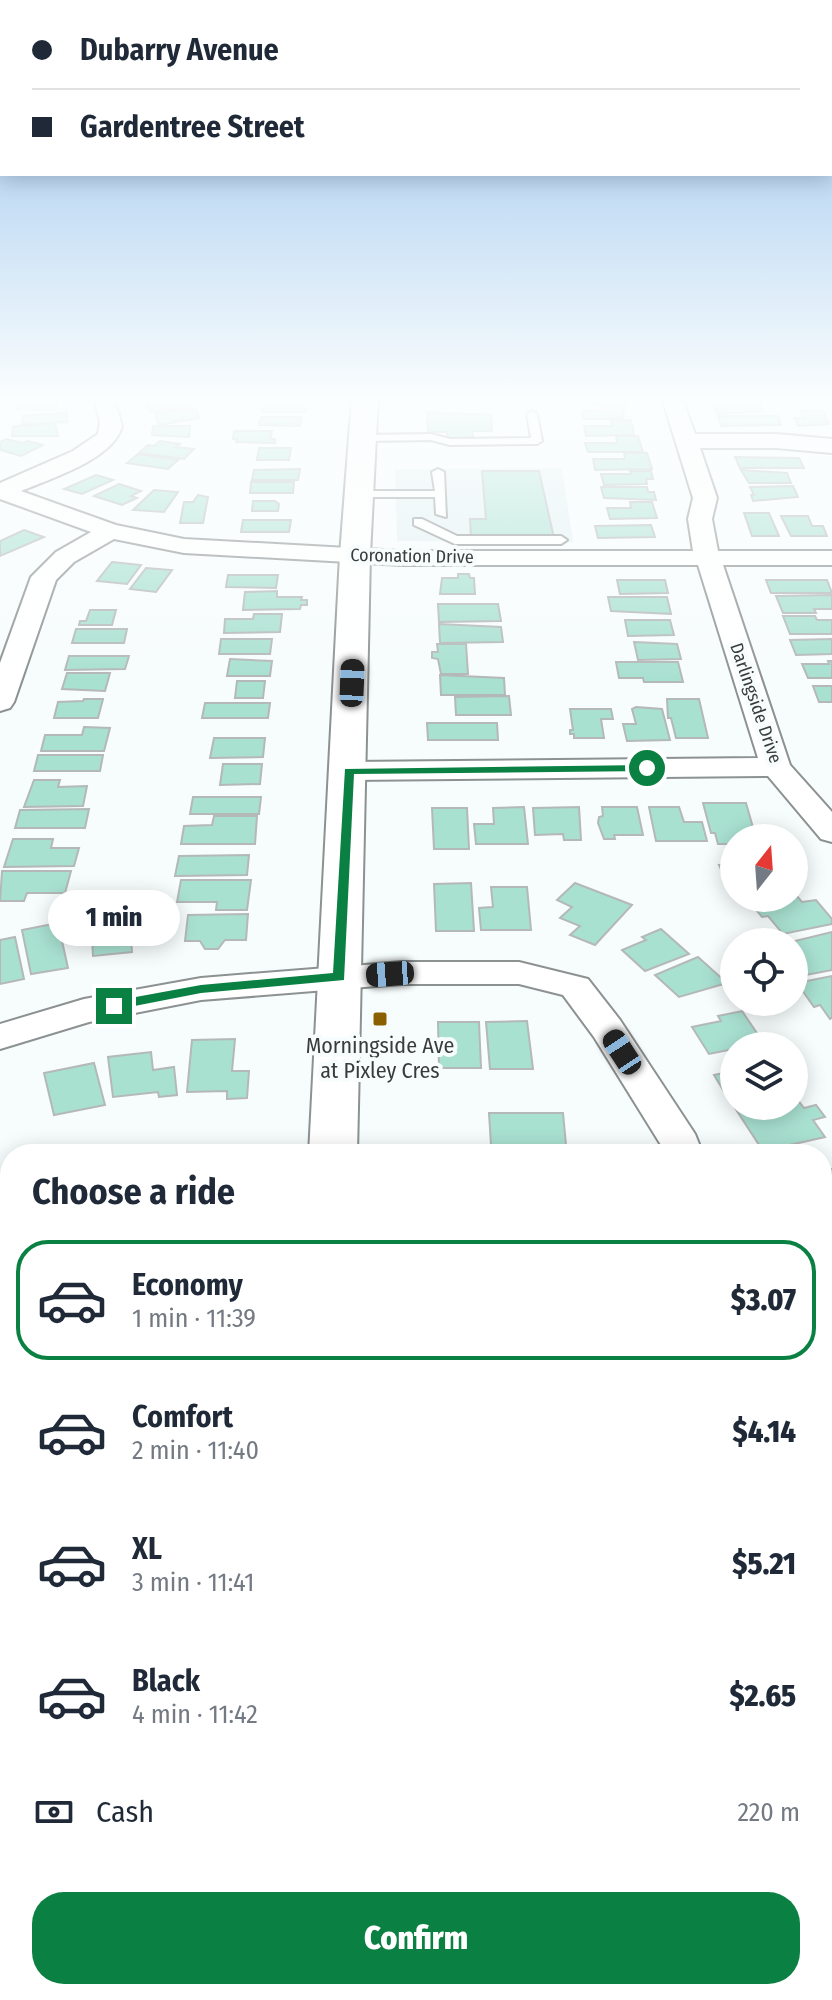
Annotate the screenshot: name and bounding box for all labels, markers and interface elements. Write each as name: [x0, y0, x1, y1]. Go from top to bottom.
text: Dubarry Avenue: [80, 32, 279, 68]
text: Gardentree Street: [80, 109, 305, 145]
street label: Coronation Drive: [350, 544, 474, 568]
street label: Darlingside Drive: [725, 640, 787, 766]
car: [339, 659, 365, 707]
route start: [629, 750, 665, 786]
north arrow: [720, 824, 808, 912]
map controls: [720, 824, 808, 1120]
callout: 1 min: [48, 890, 180, 946]
text: 1 min: [86, 902, 142, 933]
button: locate: [720, 928, 808, 1016]
car: [365, 960, 415, 988]
route end: [96, 988, 132, 1024]
marker: Morningside Ave at Pixley Cres: [371, 1010, 389, 1028]
car: [599, 1025, 645, 1079]
place label: Morningside Ave at Pixley Cres: [306, 1032, 454, 1084]
button: layers: [720, 1032, 808, 1120]
text: Choose a ride: [32, 1170, 235, 1214]
icon: car: [36, 1264, 108, 1336]
text: Economy: [132, 1267, 243, 1303]
text: $3.07: [731, 1282, 796, 1318]
text: 1 min · 11:39: [132, 1303, 256, 1334]
icon: car: [36, 1396, 108, 1468]
text: Comfort: [132, 1399, 233, 1435]
text: $4.14: [733, 1414, 796, 1450]
text: 2 min · 11:40: [132, 1435, 259, 1466]
icon: car: [36, 1528, 108, 1600]
text: XL: [132, 1531, 162, 1567]
text: $5.21: [732, 1546, 796, 1582]
text: 3 min · 11:41: [132, 1567, 254, 1598]
icon: car: [36, 1660, 108, 1732]
text: Black: [132, 1663, 200, 1699]
text: $2.65: [730, 1678, 796, 1714]
text: 4 min · 11:42: [132, 1699, 258, 1730]
icon: cash: [32, 1790, 76, 1834]
text: Cash: [96, 1794, 154, 1830]
text: 220 m: [737, 1797, 800, 1828]
button: Confirm: [32, 1892, 800, 1984]

